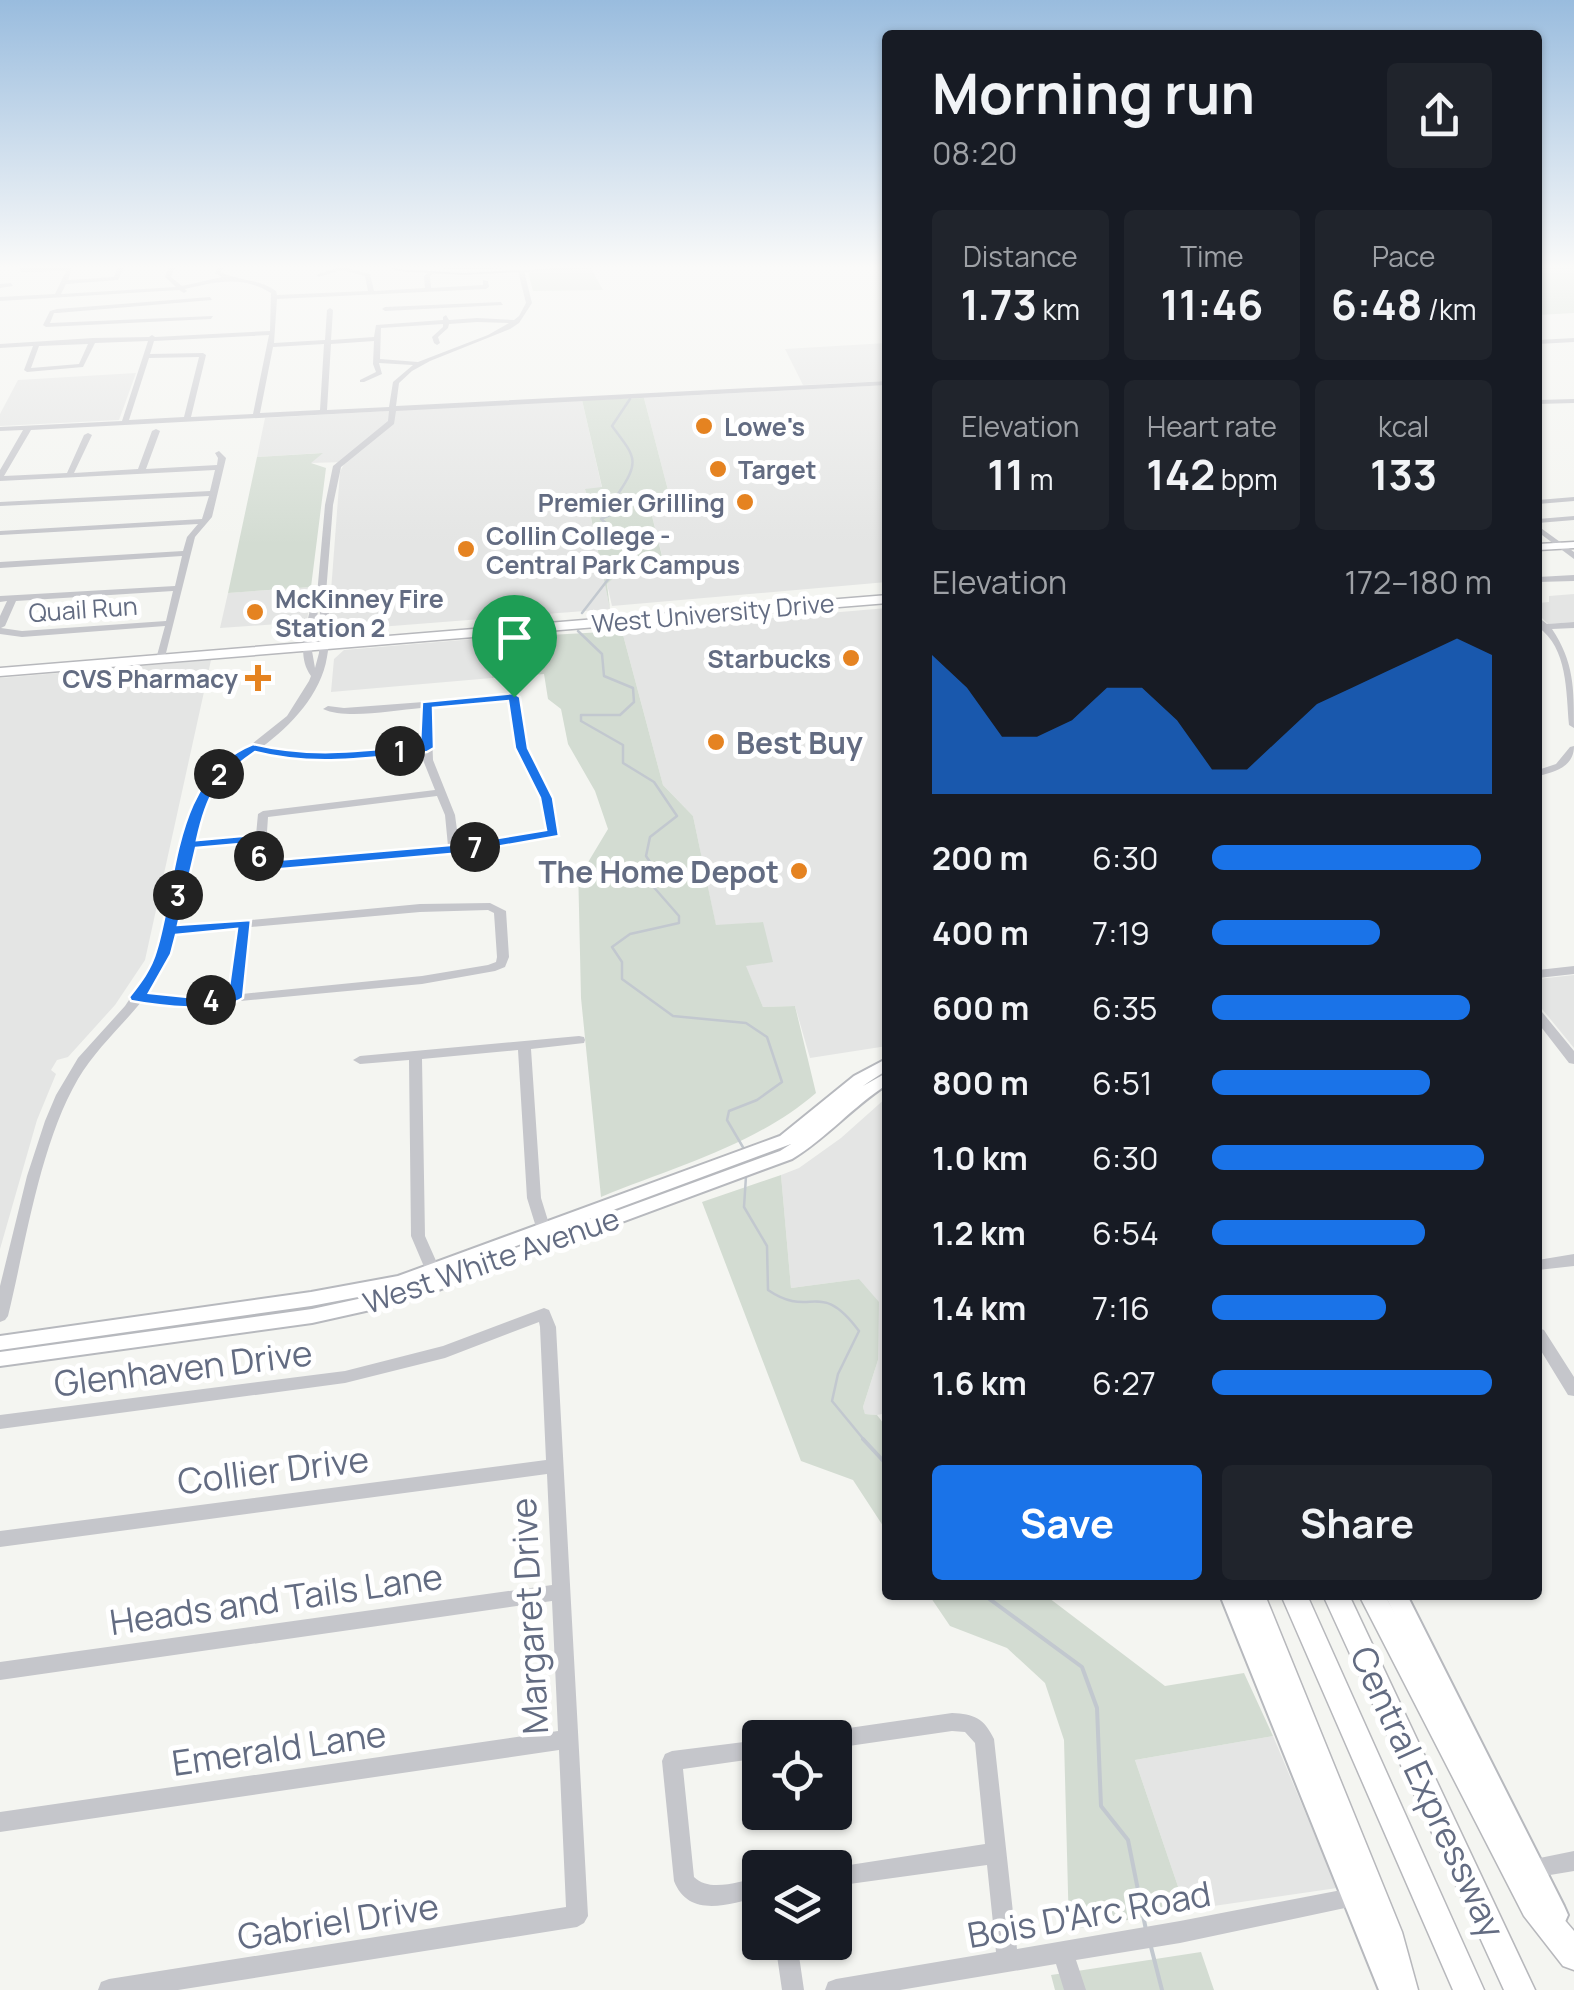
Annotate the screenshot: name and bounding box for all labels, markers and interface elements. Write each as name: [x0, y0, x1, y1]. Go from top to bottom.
text: Morning run: [932, 55, 1255, 131]
button: share: [1387, 63, 1492, 168]
text: 08:20: [932, 131, 1017, 175]
text: Distance: [963, 237, 1078, 275]
text: Time: [1180, 237, 1244, 275]
text: Pace: [1372, 237, 1435, 275]
text: 1.73: [961, 275, 1037, 333]
text: 11:46: [1161, 275, 1263, 333]
text: 6:48: [1331, 275, 1423, 333]
text: km: [1037, 290, 1080, 328]
text: /km: [1423, 290, 1477, 328]
text: Elevation: [961, 407, 1079, 445]
text: Heart rate: [1147, 407, 1277, 445]
text: kcal: [1378, 407, 1429, 445]
place label: Lowe's: [724, 409, 805, 444]
marker: Lowe's: [693, 415, 715, 437]
text: 11: [987, 445, 1024, 503]
text: 142: [1146, 445, 1215, 503]
text: 133: [1370, 445, 1437, 503]
place label: Target: [738, 452, 817, 487]
marker: Target: [707, 458, 729, 480]
text: m: [1024, 460, 1053, 498]
text: bpm: [1215, 460, 1278, 498]
place label: Premier Grilling: [538, 485, 725, 520]
marker: Premier Grilling: [734, 491, 756, 513]
place label: Collin College - Central Park Campus: [486, 518, 740, 582]
marker: Collin College - Central Park Campus: [455, 538, 477, 560]
text: Elevation: [932, 560, 1067, 604]
text: 172–180 m: [1344, 560, 1492, 604]
place label: McKinney Fire Station 2: [275, 581, 444, 645]
street label: West University Drive: [590, 585, 836, 641]
street label: Quail Run: [27, 588, 139, 630]
pin: [472, 595, 557, 698]
marker: McKinney Fire Station 2: [244, 601, 266, 623]
icon: arrive: [487, 610, 542, 665]
place label: Starbucks: [707, 641, 831, 676]
marker: Starbucks: [840, 647, 862, 669]
place label: CVS Pharmacy: [62, 661, 238, 696]
marker: CVS Pharmacy: [247, 667, 269, 689]
place label: Best Buy: [736, 722, 863, 763]
pin: 1: [375, 726, 425, 776]
marker: Best Buy: [705, 731, 727, 753]
text: 1: [394, 732, 406, 770]
pin: 2: [194, 749, 244, 799]
text: 2: [211, 755, 227, 793]
pin: 7: [450, 822, 500, 872]
text: 7: [468, 828, 482, 866]
pin: 6: [234, 831, 284, 881]
text: 200 m: [932, 836, 1028, 880]
text: 6:30: [1092, 836, 1159, 880]
text: 6: [250, 837, 268, 875]
place label: The Home Depot: [538, 851, 779, 892]
marker: The Home Depot: [788, 860, 810, 882]
pin: 3: [153, 870, 203, 920]
text: 3: [170, 876, 186, 914]
text: 400 m: [932, 911, 1029, 955]
text: 7:19: [1092, 911, 1150, 955]
pin: 4: [186, 975, 236, 1025]
text: 4: [202, 981, 220, 1019]
text: 600 m: [932, 986, 1029, 1030]
text: 6:35: [1092, 986, 1158, 1030]
text: 800 m: [932, 1061, 1029, 1105]
text: 6:51: [1092, 1061, 1152, 1105]
text: 1.0 km: [932, 1136, 1028, 1180]
text: 6:30: [1092, 1136, 1159, 1180]
street label: West White Avenue: [358, 1197, 624, 1323]
text: 1.2 km: [932, 1211, 1026, 1255]
text: 6:54: [1092, 1211, 1159, 1255]
text: 1.4 km: [932, 1286, 1026, 1330]
text: 7:16: [1092, 1286, 1150, 1330]
street label: Glenhaven Drive: [51, 1328, 315, 1408]
text: 1.6 km: [932, 1361, 1027, 1405]
text: 6:27: [1092, 1361, 1156, 1405]
street label: Collier Drive: [175, 1434, 371, 1506]
button: Save: [932, 1465, 1202, 1580]
button: Share: [1222, 1465, 1492, 1580]
street label: Margaret Drive: [499, 1497, 559, 1735]
street label: Heads and Tails Lane: [107, 1552, 445, 1646]
street label: Central Expressway: [1339, 1638, 1517, 1946]
street label: Emerald Lane: [169, 1709, 389, 1787]
map controls: [742, 1720, 852, 1960]
button: locate: [742, 1720, 852, 1830]
button: layers: [742, 1850, 852, 1960]
street label: Bois D'Arc Road: [964, 1869, 1214, 1959]
street label: Gabriel Drive: [234, 1881, 442, 1961]

